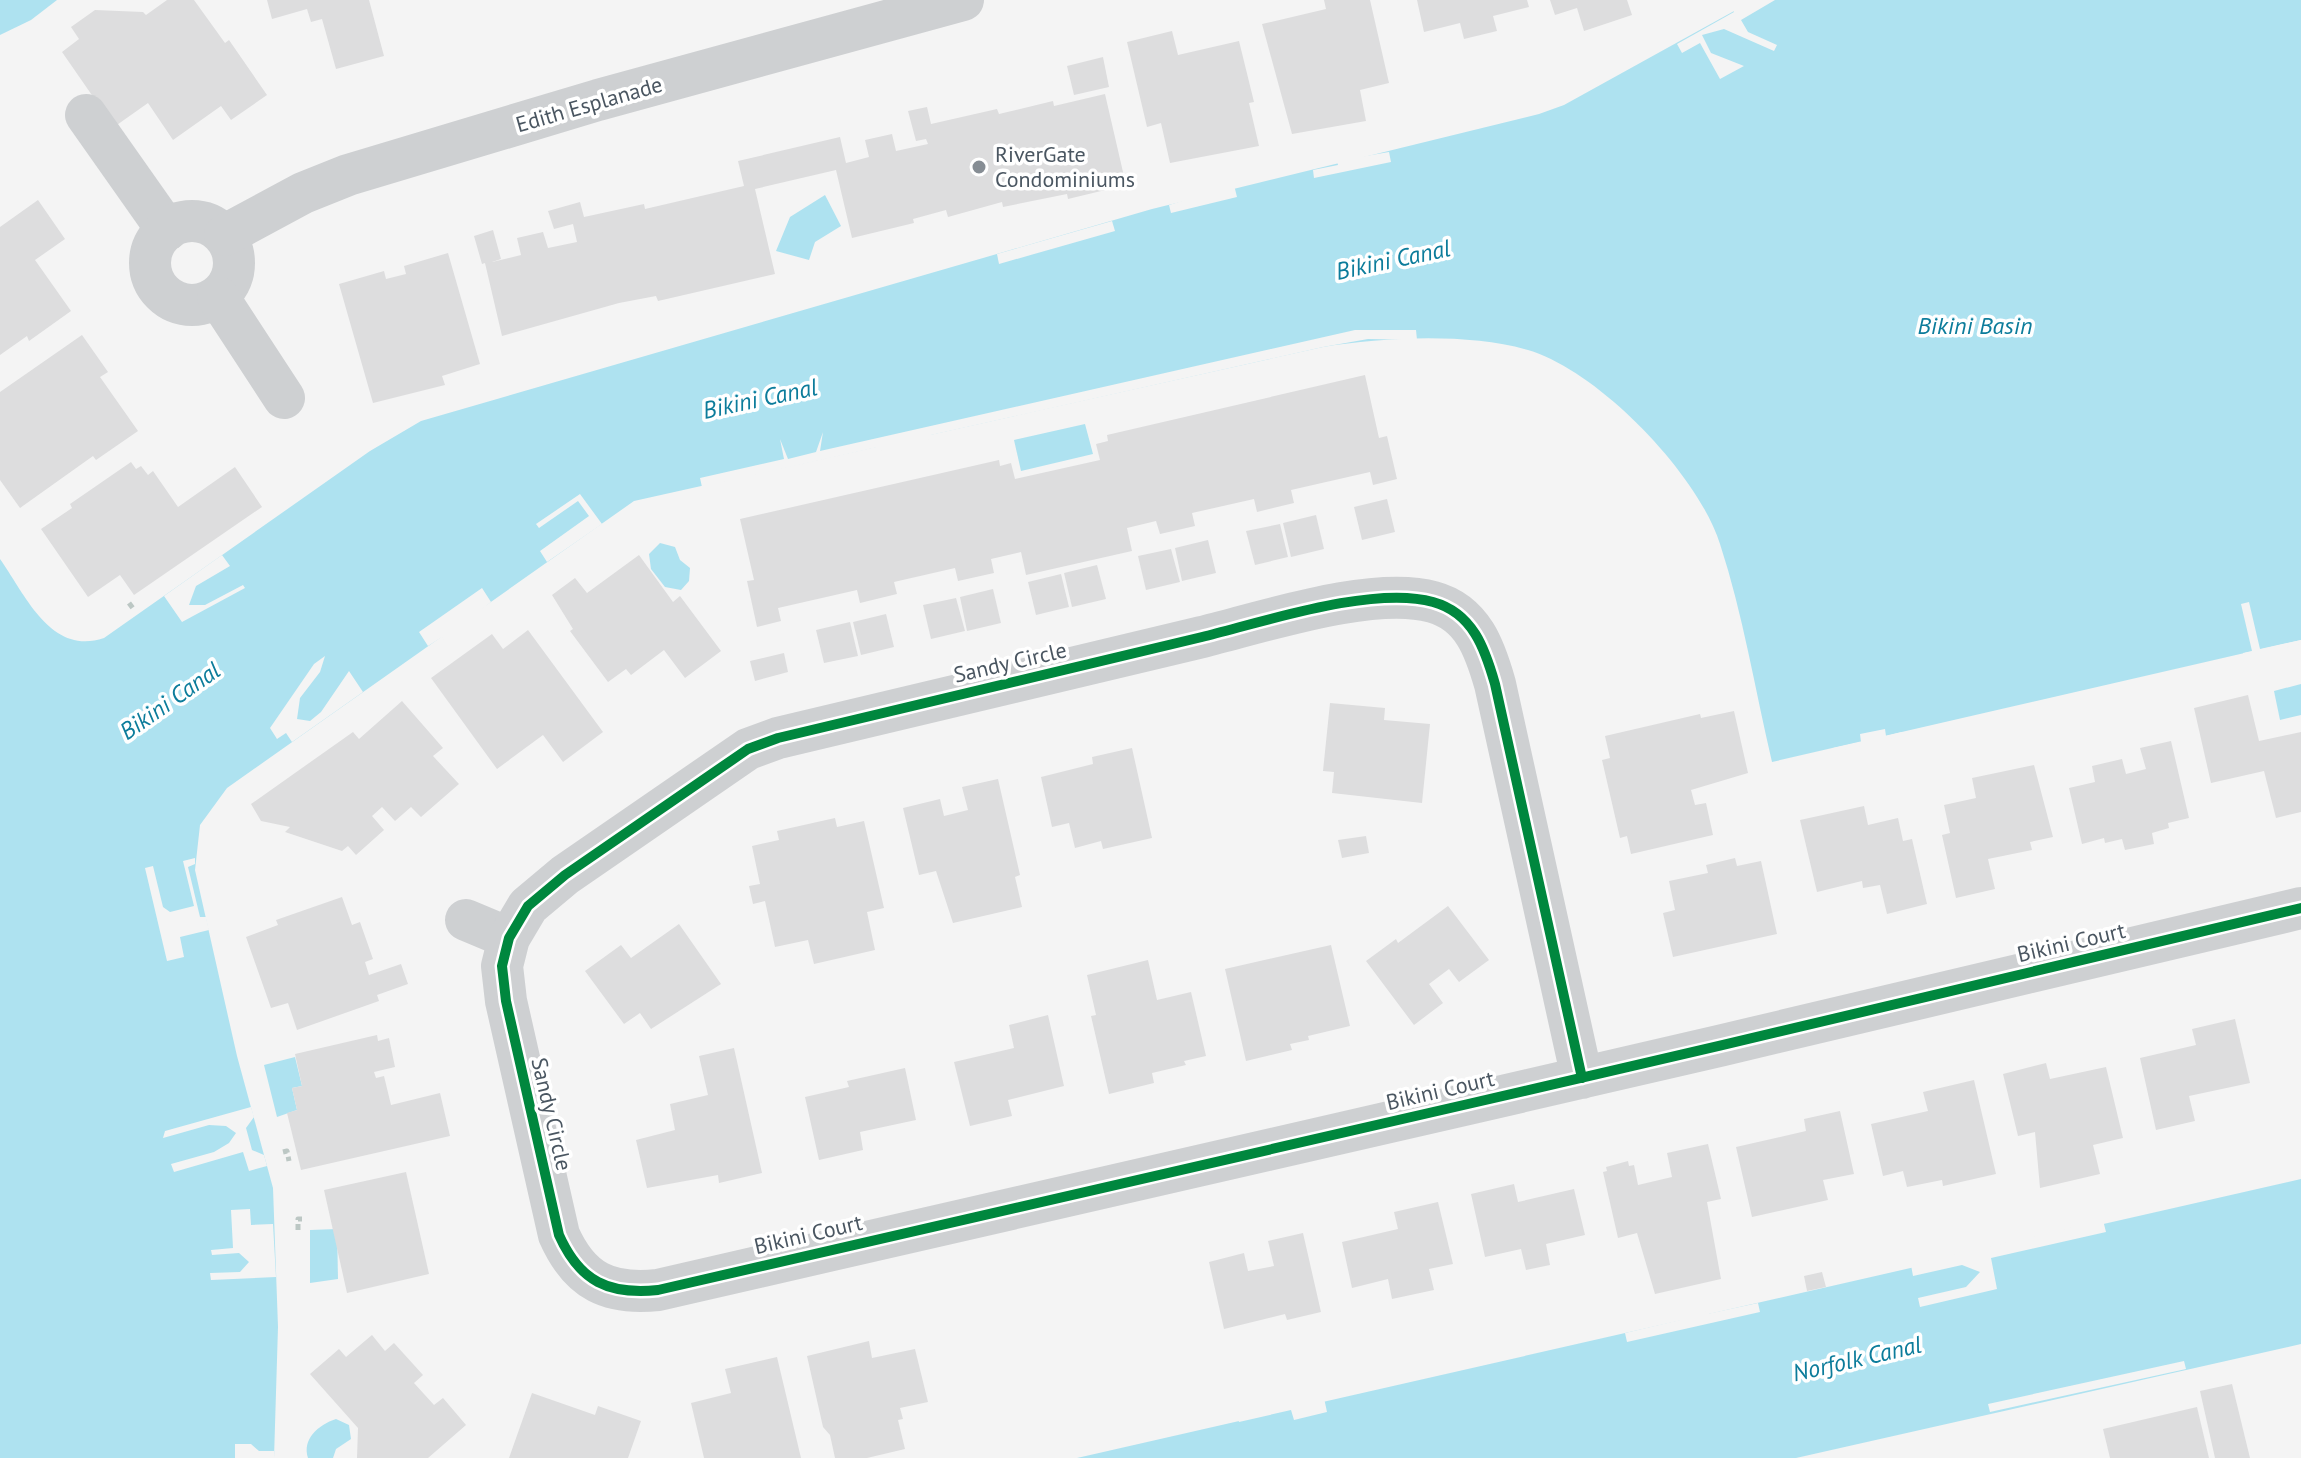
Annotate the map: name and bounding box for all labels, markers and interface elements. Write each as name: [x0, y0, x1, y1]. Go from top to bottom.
street label: Edith Esplanade: [512, 70, 666, 138]
place label: RiverGate Condominiums: [995, 140, 1135, 193]
marker: RiverGate Condominiums: [970, 158, 988, 176]
water label: Bikini Canal: [1333, 232, 1453, 287]
water label: Bikini Basin: [1917, 310, 2033, 341]
water label: Bikini Canal: [700, 371, 820, 426]
street label: Sandy Circle: [951, 635, 1069, 689]
water label: Bikini Canal: [113, 654, 227, 747]
street label: Bikini Court: [2014, 916, 2128, 968]
street label: Sandy Circle: [525, 1055, 579, 1173]
street label: Bikini Court: [1383, 1064, 1497, 1116]
street label: Bikini Court: [751, 1208, 865, 1260]
water label: Norfolk Canal: [1789, 1329, 1925, 1388]

